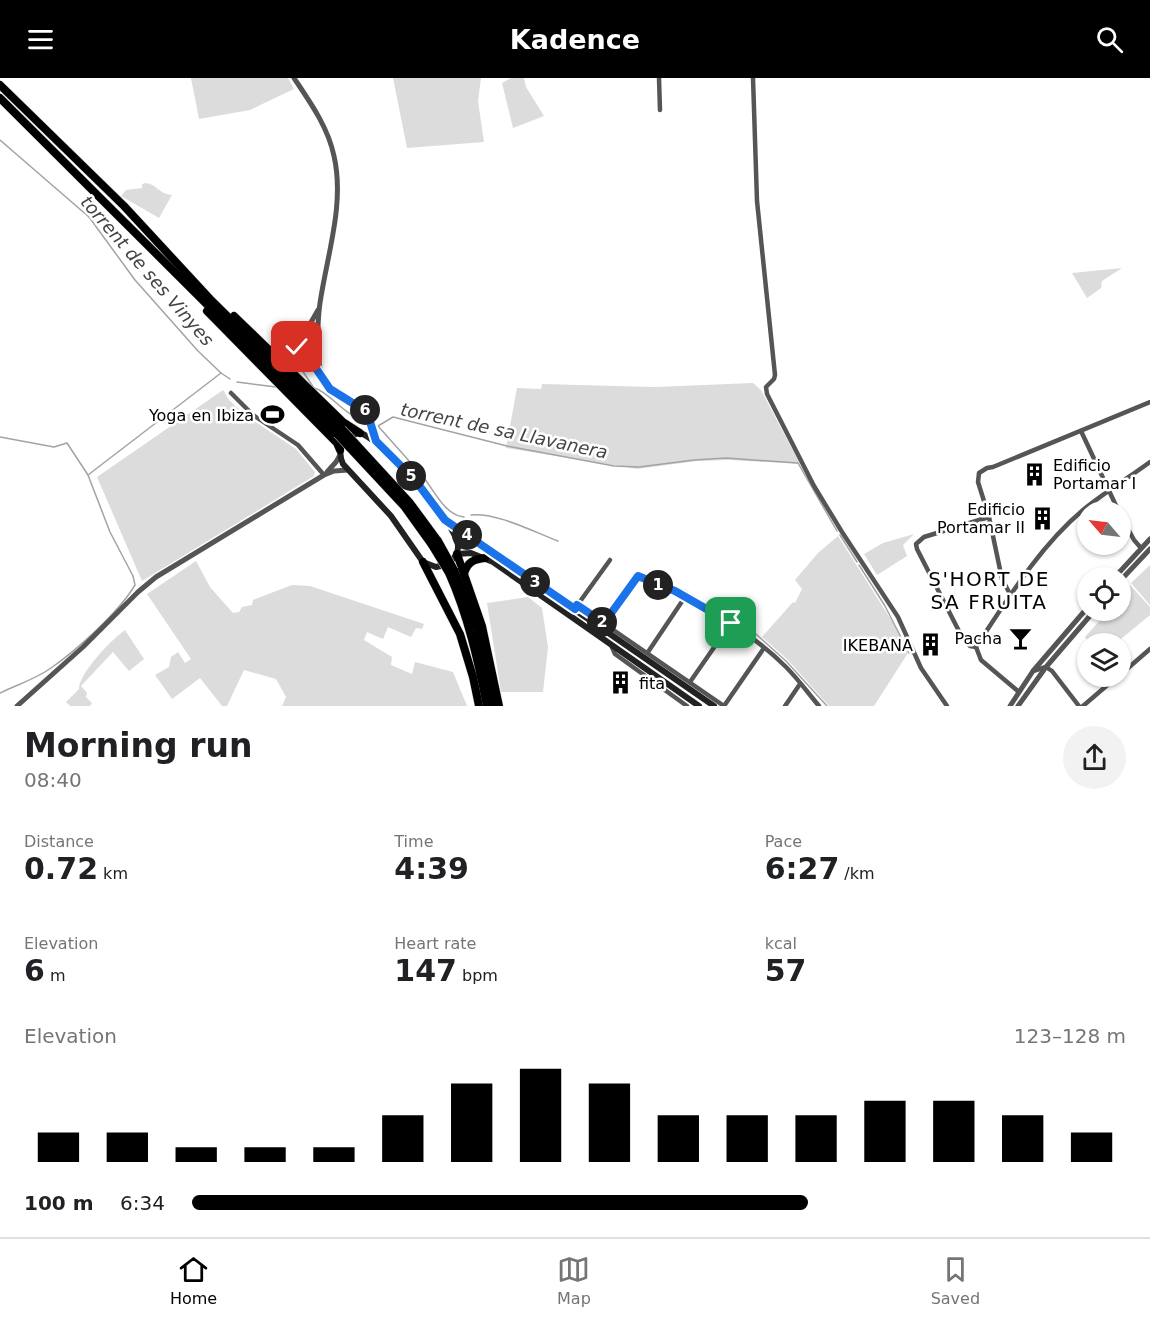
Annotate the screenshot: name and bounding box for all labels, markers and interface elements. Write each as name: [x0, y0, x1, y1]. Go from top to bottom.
icon: menu: [24, 23, 57, 56]
icon: search: [1093, 23, 1126, 56]
text: Kadence: [510, 24, 640, 55]
water label: torrent de ses Vinyes: [77, 191, 218, 350]
pin: [271, 321, 322, 372]
icon: check: [280, 330, 313, 363]
pin: 6: [350, 395, 380, 425]
water label: torrent de sa Llavanera: [399, 398, 610, 463]
text: 6: [359, 400, 371, 419]
sports icon: Yoga en Ibiza: [259, 402, 285, 428]
place label: Yoga en Ibiza: [148, 406, 254, 425]
place label: Edificio Portamar I: [1053, 456, 1136, 493]
pin: 5: [396, 461, 426, 491]
building icon: Edificio Portamar I: [1022, 461, 1048, 487]
text: 5: [405, 466, 417, 485]
place label: Edificio Portamar II: [937, 500, 1025, 537]
north arrow: [1077, 501, 1131, 555]
map controls: [1077, 501, 1131, 687]
building icon: Edificio Portamar II: [1030, 505, 1056, 531]
pin: 4: [452, 520, 482, 550]
text: 4: [461, 525, 473, 544]
pin: 3: [520, 567, 550, 597]
district label: S'HORT DE SA FRUITA: [928, 567, 1050, 614]
button: locate: [1077, 567, 1131, 621]
pin: 1: [643, 570, 673, 600]
text: 3: [529, 572, 541, 591]
text: 1: [652, 575, 664, 594]
pin: [705, 597, 756, 648]
icon: arrive: [714, 606, 747, 639]
pin: 2: [587, 607, 617, 637]
text: 2: [596, 612, 608, 631]
bar icon: Pacha: [1007, 625, 1033, 651]
place label: Pacha: [955, 629, 1002, 648]
building icon: IKEBANA: [918, 632, 944, 658]
button: layers: [1077, 633, 1131, 687]
place label: IKEBANA: [843, 636, 913, 655]
building icon: fita: [608, 670, 634, 696]
place label: fita: [639, 674, 665, 693]
text: Morning run: [24, 726, 252, 765]
button: share: [1063, 726, 1126, 789]
text: 08:40: [24, 768, 82, 792]
text: Distance: [24, 832, 94, 851]
text: Time: [394, 832, 433, 851]
text: Pace: [765, 832, 802, 851]
text: 0.72: [24, 851, 98, 886]
text: 4:39: [394, 851, 469, 886]
text: 6:27: [765, 851, 839, 886]
text: km: [98, 864, 128, 883]
text: /km: [839, 864, 875, 883]
text: Elevation: [24, 934, 98, 953]
text: Heart rate: [394, 934, 476, 953]
text: kcal: [765, 934, 797, 953]
text: 6: [24, 953, 45, 988]
text: 147: [394, 953, 457, 988]
text: 57: [765, 953, 806, 988]
text: m: [45, 966, 66, 985]
text: bpm: [457, 966, 498, 985]
text: Elevation: [24, 1024, 117, 1048]
text: 123–128 m: [1014, 1024, 1126, 1048]
text: 100 m: [24, 1191, 94, 1215]
text: 6:34: [120, 1191, 165, 1215]
tab: Home: [170, 1253, 217, 1308]
tab: Map: [557, 1253, 591, 1308]
tab: Saved: [931, 1253, 980, 1308]

